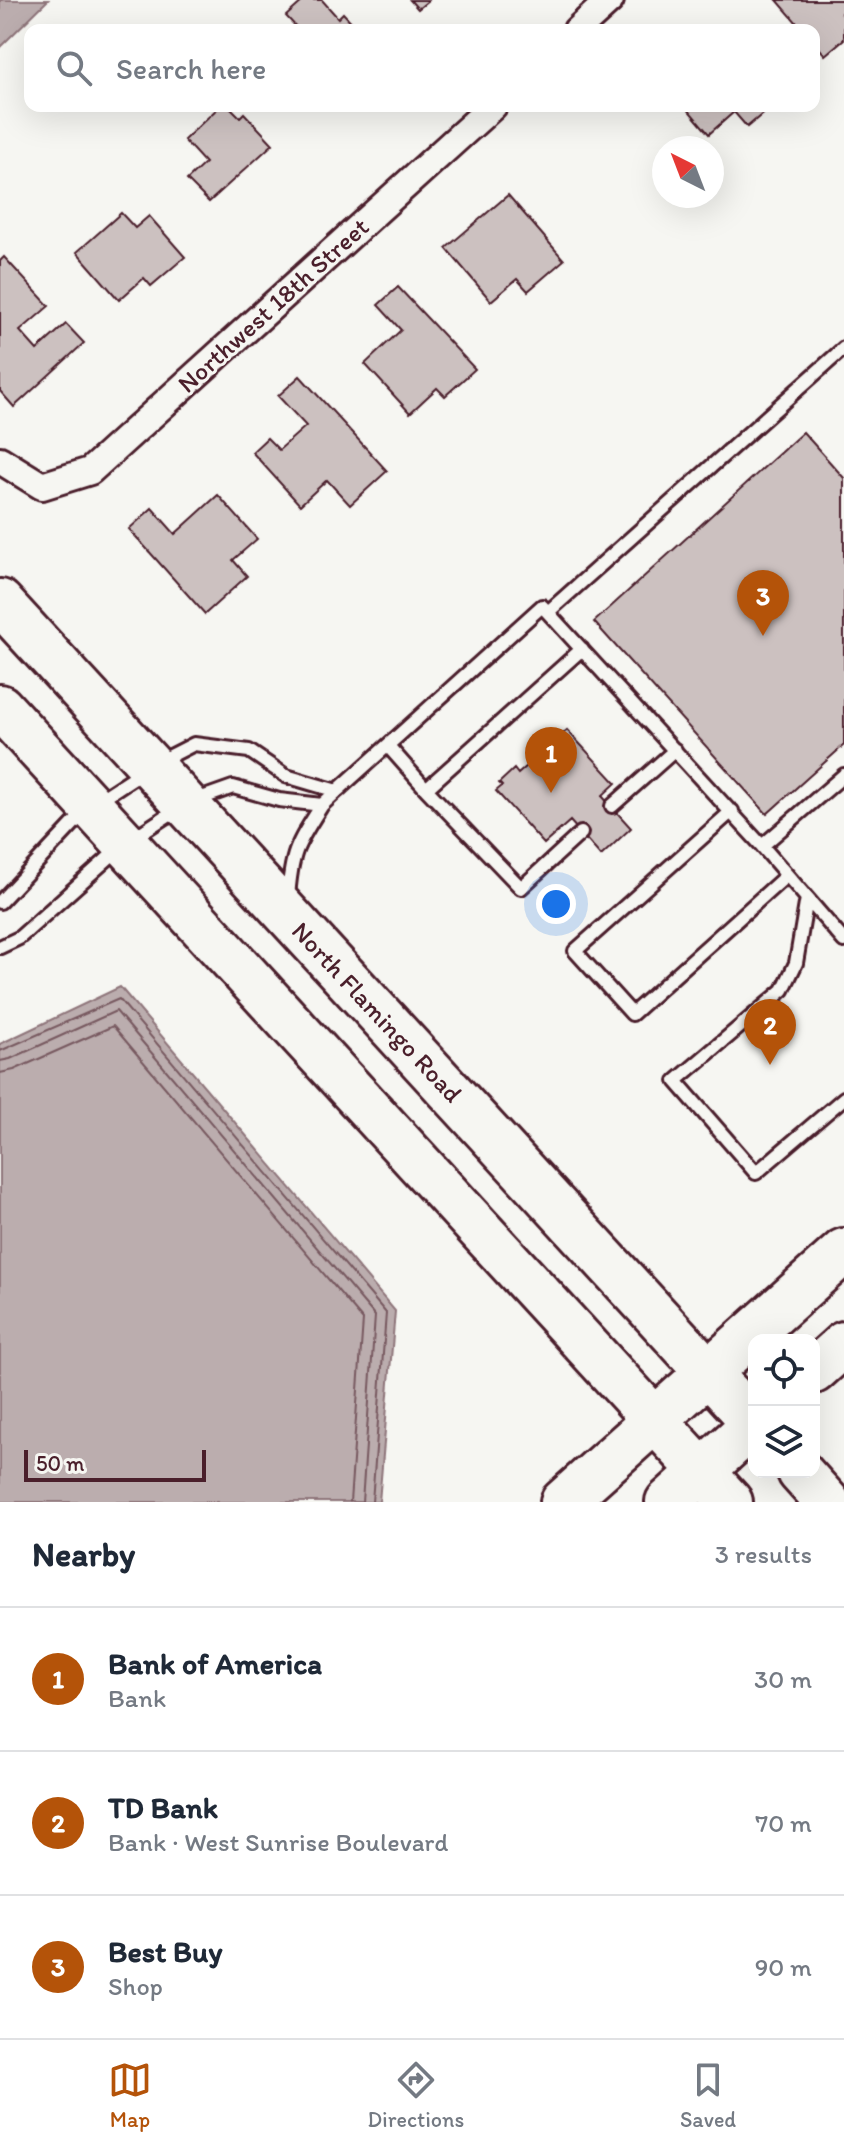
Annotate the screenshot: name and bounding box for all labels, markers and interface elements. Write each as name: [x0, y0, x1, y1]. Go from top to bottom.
search box: [24, 24, 820, 112]
icon: search: [52, 46, 96, 90]
text: Search here: [116, 50, 266, 87]
north arrow: [652, 136, 724, 208]
street label: Northwest 18th Street: [171, 210, 375, 399]
pin: 3: [737, 570, 789, 636]
pin: 1: [525, 727, 577, 793]
your location: [536, 884, 576, 924]
street label: North Flamingo Road: [285, 915, 469, 1109]
pin: 2: [744, 999, 796, 1065]
map controls: [748, 1334, 820, 1478]
button: locate: [748, 1334, 820, 1406]
button: layers: [748, 1406, 820, 1478]
scale bar: [24, 1446, 206, 1482]
text: 50 m: [36, 1450, 85, 1477]
text: Nearby: [32, 1534, 135, 1575]
text: 3 results: [715, 1538, 812, 1570]
text: Bank of America: [108, 1645, 322, 1682]
text: 1: [52, 1663, 64, 1695]
text: 30 m: [754, 1663, 812, 1695]
text: Bank: [108, 1682, 166, 1714]
text: TD Bank: [108, 1789, 218, 1826]
text: 2: [51, 1807, 65, 1839]
text: 70 m: [755, 1807, 812, 1839]
text: Bank · West Sunrise Boulevard: [108, 1826, 448, 1858]
text: Best Buy: [108, 1933, 223, 1970]
text: 3: [51, 1951, 65, 1983]
text: 90 m: [755, 1951, 812, 1983]
text: Shop: [108, 1970, 163, 2002]
tab: Map: [108, 2058, 152, 2133]
tab: Directions: [368, 2058, 464, 2133]
tab: Saved: [680, 2058, 736, 2133]

